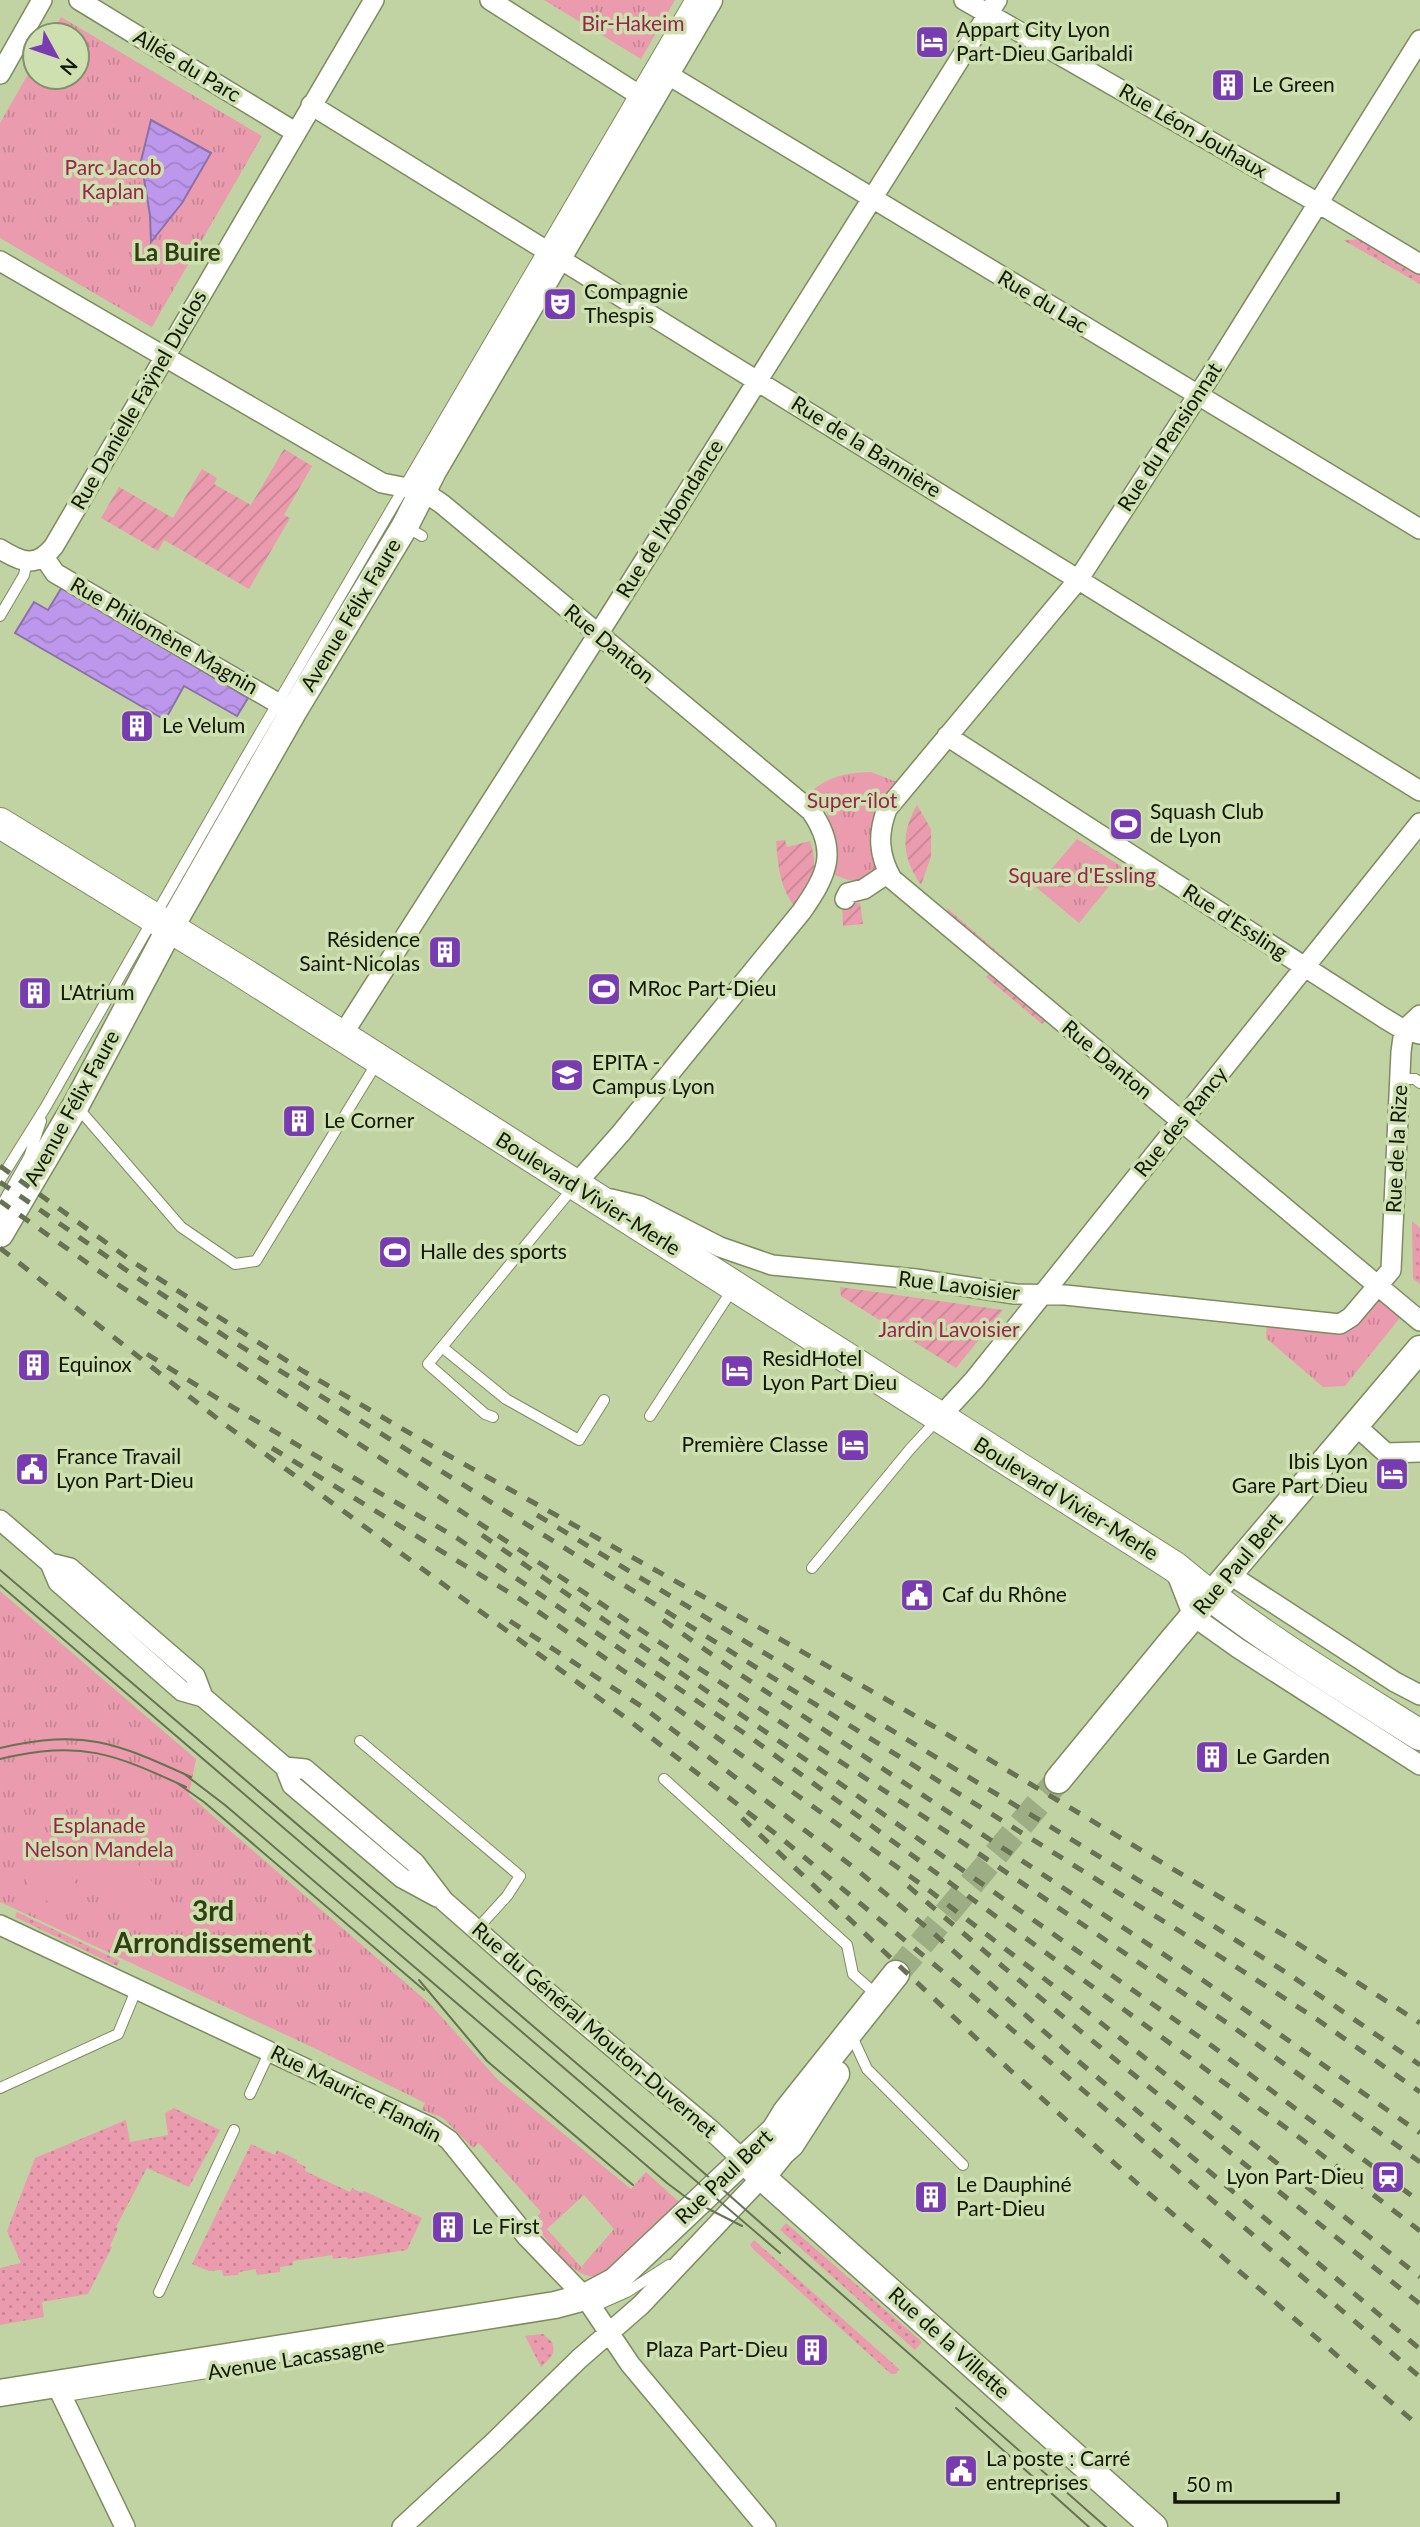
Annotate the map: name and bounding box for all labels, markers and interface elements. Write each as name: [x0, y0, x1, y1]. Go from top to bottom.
park label: Bir-Hakeim: [581, 10, 685, 35]
place label: Appart City Lyon Part-Dieu Garibaldi: [956, 16, 1133, 65]
north arrow: [21, 21, 91, 91]
street label: Allée du Parc: [130, 23, 246, 106]
hotel icon: Appart City Lyon Part-Dieu Garibaldi: [913, 23, 951, 61]
text: N: [56, 54, 83, 80]
building icon: Le Green: [1209, 66, 1247, 104]
place label: Le Green: [1252, 71, 1335, 96]
street label: Rue Léon Jouhaux: [1115, 77, 1273, 183]
park label: Parc Jacob Kaplan: [64, 154, 162, 203]
district label: La Buire: [133, 237, 221, 266]
street label: Rue du Lac: [994, 264, 1093, 337]
place label: Compagnie Thespis: [584, 278, 688, 327]
street label: Rue Danielle Faÿnel Duclos: [65, 285, 211, 513]
theatre icon: Compagnie Thespis: [541, 285, 579, 323]
street label: Rue du Pensionnat: [1111, 357, 1226, 515]
street label: Rue de la Bannière: [787, 390, 946, 502]
street label: Rue de l'Abondance: [610, 435, 727, 602]
street label: Avenue Félix Faure: [294, 533, 405, 695]
street label: Rue Philomène Magnin: [66, 571, 263, 699]
street label: Rue Danton: [560, 598, 660, 688]
building icon: Le Velum: [118, 707, 156, 745]
place label: Le Velum: [162, 712, 245, 737]
park label: Super-îlot: [807, 787, 898, 812]
place label: Squash Club de Lyon: [1150, 798, 1264, 847]
sports icon: Squash Club de Lyon: [1107, 805, 1145, 843]
park label: Square d'Essling: [1008, 862, 1156, 887]
street label: Rue d'Essling: [1179, 878, 1293, 964]
place label: Résidence Saint-Nicolas: [299, 926, 420, 975]
building icon: Résidence Saint-Nicolas: [426, 933, 464, 971]
sports icon: MRoc Part-Dieu: [585, 970, 623, 1008]
building icon: L'Atrium: [16, 974, 54, 1012]
place label: MRoc Part-Dieu: [628, 975, 777, 1000]
place label: L'Atrium: [60, 979, 135, 1004]
street label: Rue Danton: [1058, 1014, 1158, 1104]
street label: Avenue Félix Faure: [18, 1025, 124, 1189]
place label: EPITA - Campus Lyon: [592, 1049, 715, 1098]
school or university icon: EPITA - Campus Lyon: [548, 1056, 586, 1094]
street label: Rue des Rancy: [1128, 1061, 1232, 1181]
street label: Rue de la Rize: [1380, 1084, 1411, 1214]
building icon: Le Corner: [280, 1102, 318, 1140]
place label: Le Corner: [324, 1107, 415, 1132]
street label: Boulevard Vivier-Merle: [492, 1126, 686, 1260]
sports icon: Halle des sports: [376, 1233, 414, 1271]
place label: Halle des sports: [420, 1238, 567, 1263]
street label: Rue Lavoisier: [897, 1265, 1022, 1304]
park label: Jardin Lavoisier: [878, 1316, 1020, 1341]
place label: ResidHotel Lyon Part Dieu: [762, 1345, 897, 1394]
building icon: Equinox: [15, 1346, 53, 1384]
place label: Equinox: [58, 1351, 132, 1376]
hotel icon: ResidHotel Lyon Part Dieu: [718, 1352, 756, 1390]
hotel icon: Première Classe: [834, 1426, 872, 1464]
place label: Première Classe: [682, 1431, 828, 1456]
street label: Boulevard Vivier-Merle: [970, 1431, 1164, 1565]
place label: France Travail Lyon Part-Dieu: [56, 1443, 194, 1492]
place label: Ibis Lyon Gare Part Dieu: [1232, 1448, 1368, 1497]
public building icon: France Travail Lyon Part-Dieu: [13, 1450, 51, 1488]
hotel icon: Ibis Lyon Gare Part Dieu: [1373, 1455, 1411, 1493]
street label: Rue Paul Bert: [1187, 1507, 1287, 1619]
public building icon: Caf du Rhône: [898, 1576, 936, 1614]
place label: Caf du Rhône: [942, 1581, 1067, 1606]
building icon: Le Garden: [1193, 1738, 1231, 1776]
place label: Le Garden: [1236, 1743, 1330, 1768]
park label: Esplanade Nelson Mandela: [24, 1812, 174, 1861]
district label: 3rd Arrondissement: [113, 1893, 313, 1959]
street label: Rue du Général Mouton-Duvernet: [468, 1916, 723, 2142]
street label: Rue Maurice Flandin: [267, 2039, 446, 2147]
street label: Rue Paul Bert: [669, 2123, 777, 2228]
station icon: Lyon Part-Dieu: [1369, 2158, 1407, 2196]
place label: Lyon Part-Dieu: [1226, 2163, 1364, 2188]
place label: Le Dauphiné Part-Dieu: [956, 2171, 1072, 2220]
building icon: Le Dauphiné Part-Dieu: [912, 2178, 950, 2216]
building icon: Le First: [429, 2208, 467, 2246]
place label: Le First: [472, 2213, 540, 2238]
street label: Rue de la Villette: [884, 2281, 1016, 2403]
street label: Avenue Lacassagne: [205, 2331, 386, 2384]
building icon: Plaza Part-Dieu: [793, 2331, 831, 2369]
place label: Plaza Part-Dieu: [645, 2336, 788, 2361]
place label: La poste : Carré entreprises: [986, 2445, 1130, 2494]
public building icon: La poste : Carré entreprises: [942, 2452, 980, 2490]
scale bar: [1175, 2460, 1338, 2504]
text: 50 m: [1186, 2471, 1233, 2496]

